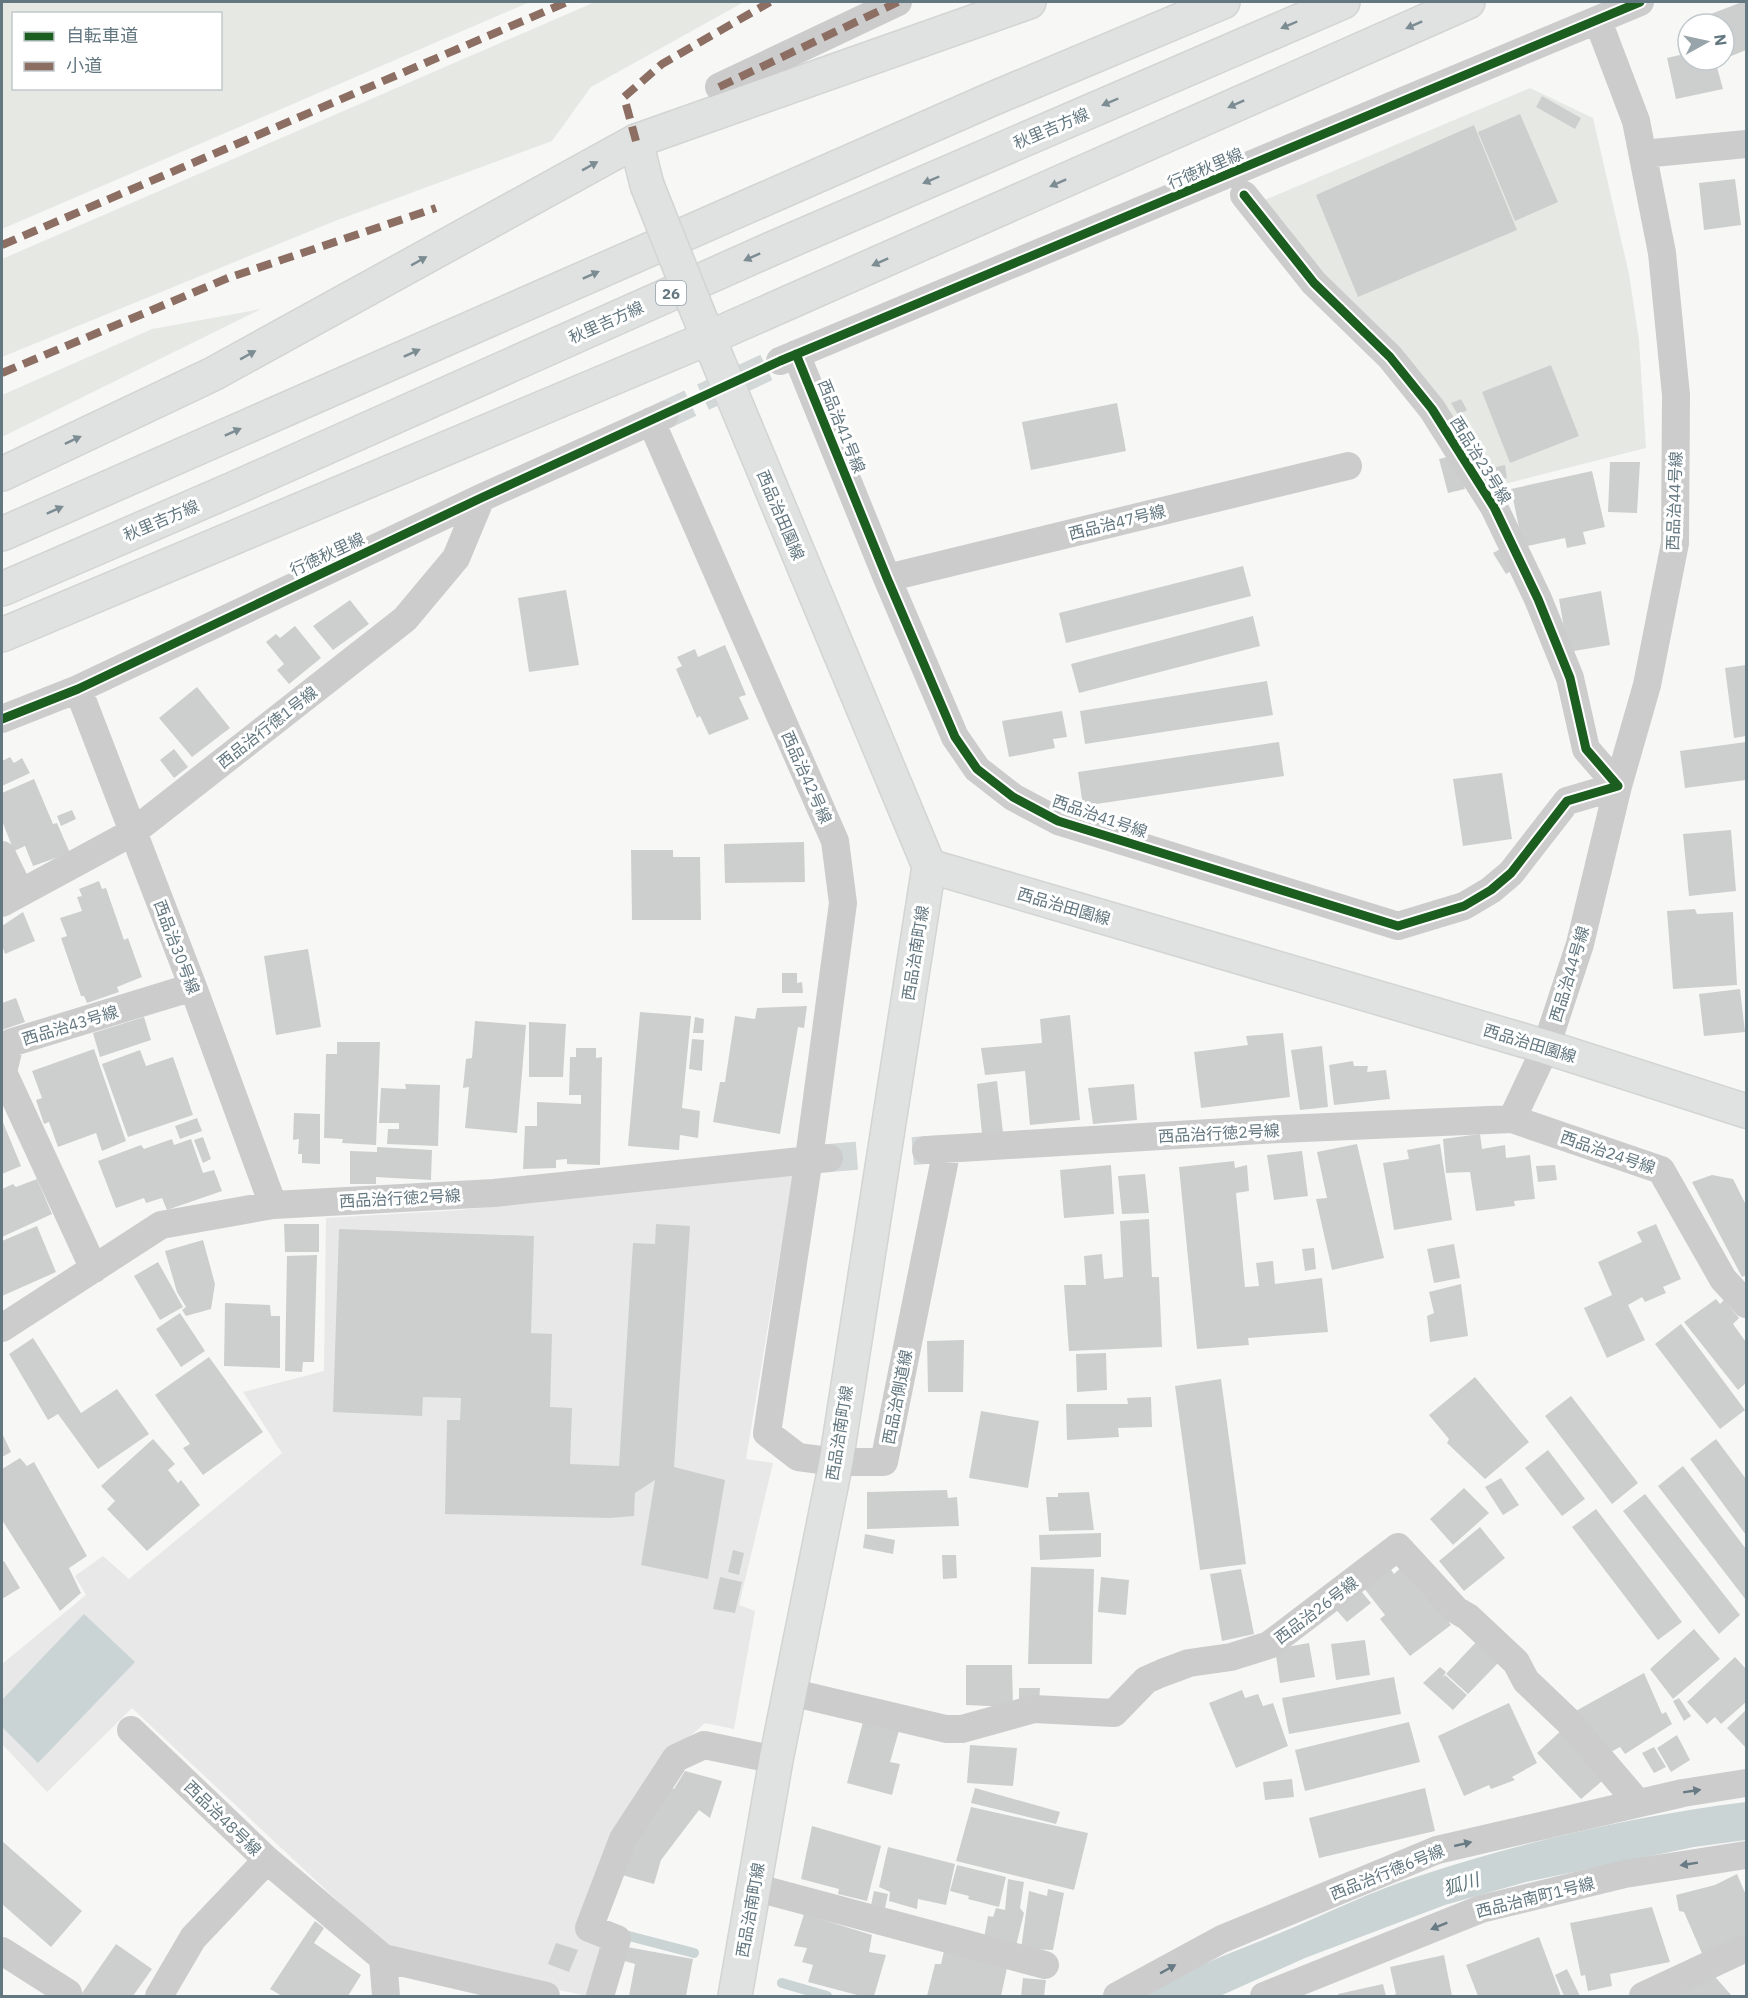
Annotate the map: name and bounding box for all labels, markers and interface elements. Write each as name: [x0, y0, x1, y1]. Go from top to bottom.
legend: [12, 12, 222, 90]
north arrow: [1676, 12, 1736, 72]
one-way arrow: [1280, 20, 1298, 30]
one-way arrow: [1405, 20, 1423, 30]
text: 自転車道: [66, 24, 138, 47]
text: N: [1710, 33, 1732, 47]
text: 小道: [66, 54, 102, 77]
one-way arrow: [1101, 97, 1119, 107]
one-way arrow: [1227, 99, 1245, 109]
street label: 秋里吉方線: [1010, 103, 1092, 153]
street label: 行徳秋里線: [1164, 143, 1246, 193]
one-way arrow: [582, 161, 599, 171]
one-way arrow: [922, 175, 940, 185]
one-way arrow: [1048, 178, 1066, 188]
one-way arrow: [744, 253, 761, 262]
one-way arrow: [411, 255, 427, 266]
one-way arrow: [870, 257, 888, 267]
one-way arrow: [582, 271, 599, 280]
road number: 26: [656, 281, 686, 305]
street label: 秋里吉方線: [565, 297, 647, 347]
one-way arrow: [403, 348, 421, 357]
one-way arrow: [240, 350, 257, 360]
street label: 西品治41号線: [814, 376, 870, 476]
street label: 西品治23号線: [1446, 413, 1516, 507]
one-way arrow: [225, 427, 243, 437]
one-way arrow: [65, 436, 82, 445]
street label: 西品治44号線: [1662, 451, 1686, 551]
street label: 西品治田園線: [753, 467, 809, 563]
street label: 秋里吉方線: [120, 495, 202, 545]
street label: 西品治47号線: [1066, 500, 1168, 544]
one-way arrow: [46, 505, 64, 515]
street label: 行徳秋里線: [287, 528, 367, 580]
street label: 西品治行徳1号線: [213, 682, 321, 772]
street label: 西品治42号線: [778, 728, 836, 826]
street label: 西品治41号線: [1050, 790, 1150, 842]
street label: 西品治田園線: [1015, 883, 1113, 929]
street label: 西品治30号線: [150, 897, 204, 997]
street label: 西品治南町線: [898, 904, 932, 1002]
street label: 西品治44号線: [1545, 924, 1593, 1024]
street label: 西品治43号線: [20, 1001, 120, 1049]
street label: 西品治田園線: [1481, 1019, 1579, 1067]
street label: 西品治行徳2号線: [1158, 1120, 1280, 1146]
street label: 西品治24号線: [1558, 1126, 1658, 1178]
street label: 西品治行徳2号線: [339, 1185, 461, 1211]
street label: 西品治側道線: [878, 1348, 916, 1446]
street label: 西品治南町線: [822, 1384, 856, 1482]
street label: 西品治26号線: [1270, 1572, 1362, 1648]
street label: 西品治48号線: [180, 1776, 266, 1860]
one-way arrow: [1682, 1787, 1701, 1796]
one-way arrow: [1454, 1838, 1472, 1848]
street label: 西品治行徳6号線: [1327, 1840, 1447, 1904]
one-way arrow: [1679, 1860, 1698, 1869]
street label: 西品治南町線: [732, 1861, 768, 1959]
water label: 狐川: [1440, 1867, 1483, 1900]
street label: 西品治南町1号線: [1474, 1873, 1596, 1921]
one-way arrow: [1430, 1922, 1448, 1931]
one-way arrow: [1160, 1964, 1177, 1974]

